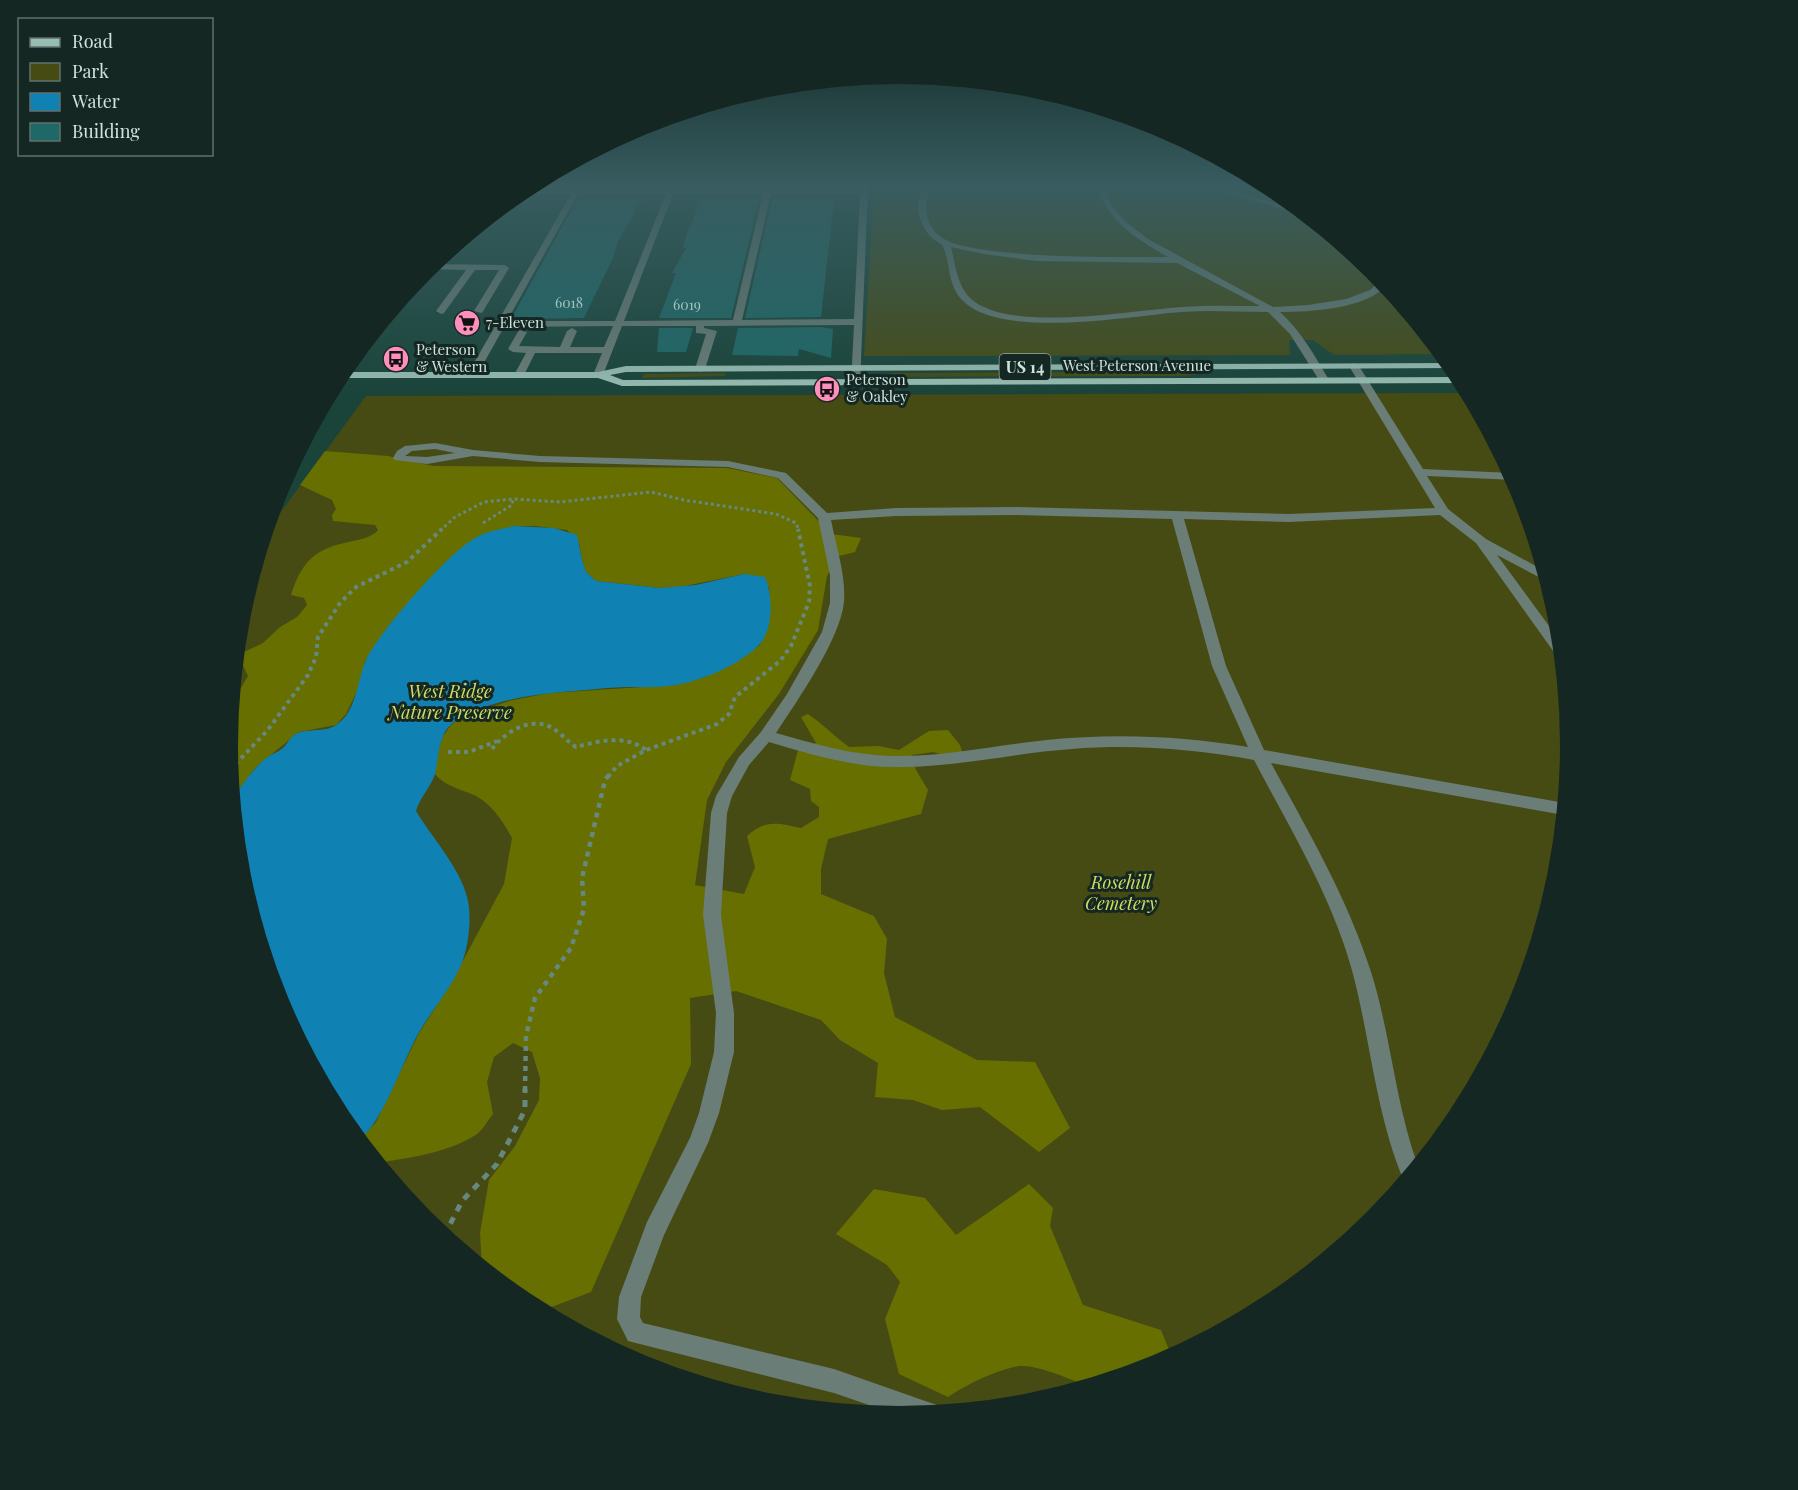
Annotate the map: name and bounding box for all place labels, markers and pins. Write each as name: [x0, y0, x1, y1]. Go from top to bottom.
supermarket icon: 7-Eleven: [452, 308, 482, 338]
place label: 7-Eleven: [486, 312, 544, 332]
place label: Peterson & Western: [416, 339, 487, 376]
bus stop icon: Peterson & Western: [381, 344, 411, 374]
place label: Peterson & Oakley: [846, 369, 908, 406]
bus stop icon: Peterson & Oakley: [812, 374, 842, 404]

